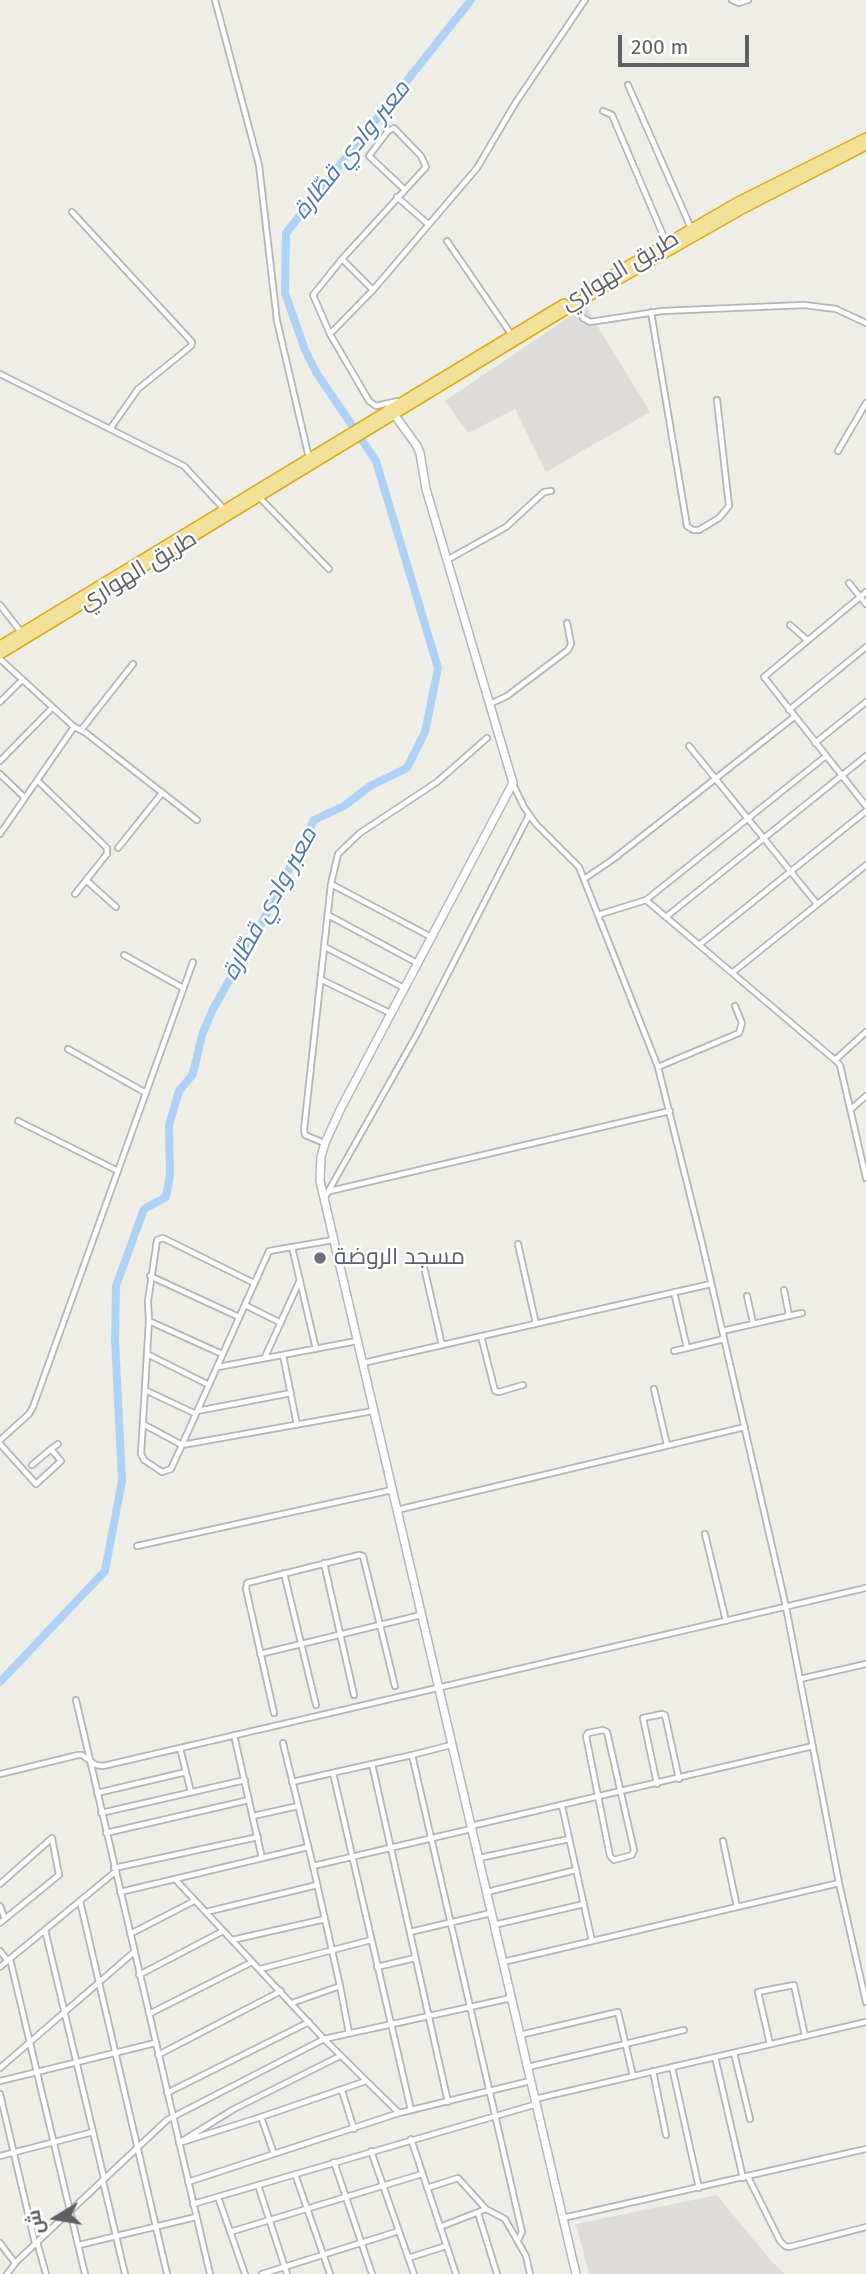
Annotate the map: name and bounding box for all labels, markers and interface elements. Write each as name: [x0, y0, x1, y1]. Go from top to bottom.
scale bar: [621, 21, 752, 65]
text: 200 m: [631, 34, 688, 60]
water label: معبر وادي قطّارة: [287, 75, 417, 225]
street label: طريق الهواري: [556, 225, 684, 317]
street label: طريق الهواري: [74, 525, 202, 617]
water label: معبر وادي قطّارة: [216, 823, 324, 985]
place label: مسجد الروضة: [334, 1244, 465, 1272]
marker: مسجد الروضة: [312, 1250, 328, 1266]
north arrow: [21, 2183, 91, 2253]
text: ش: [21, 2208, 49, 2236]

